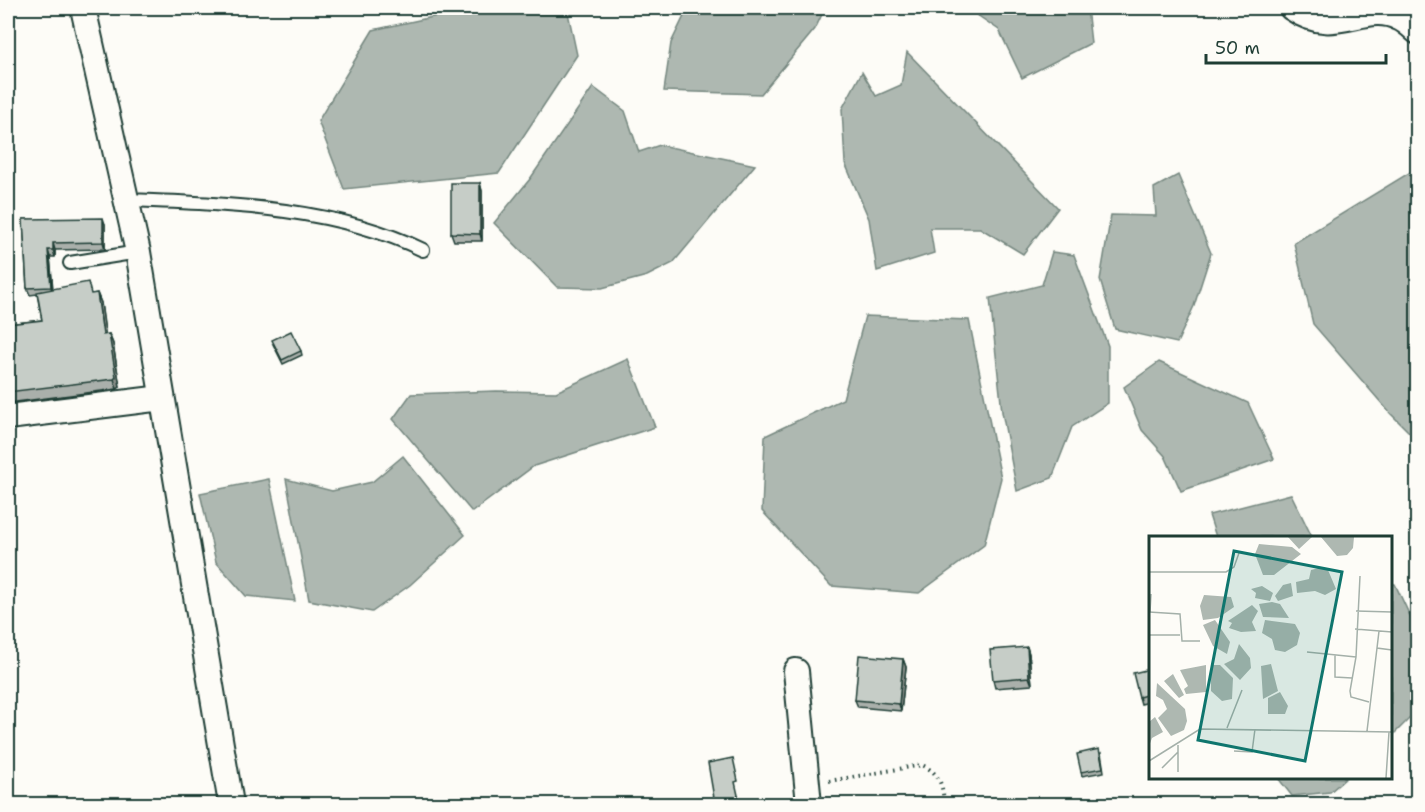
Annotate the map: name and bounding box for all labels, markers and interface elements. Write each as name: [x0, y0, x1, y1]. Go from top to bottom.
scale bar: [1206, 27, 1386, 65]
text: 50 m: [1215, 36, 1260, 60]
inset map: [1149, 536, 1392, 779]

